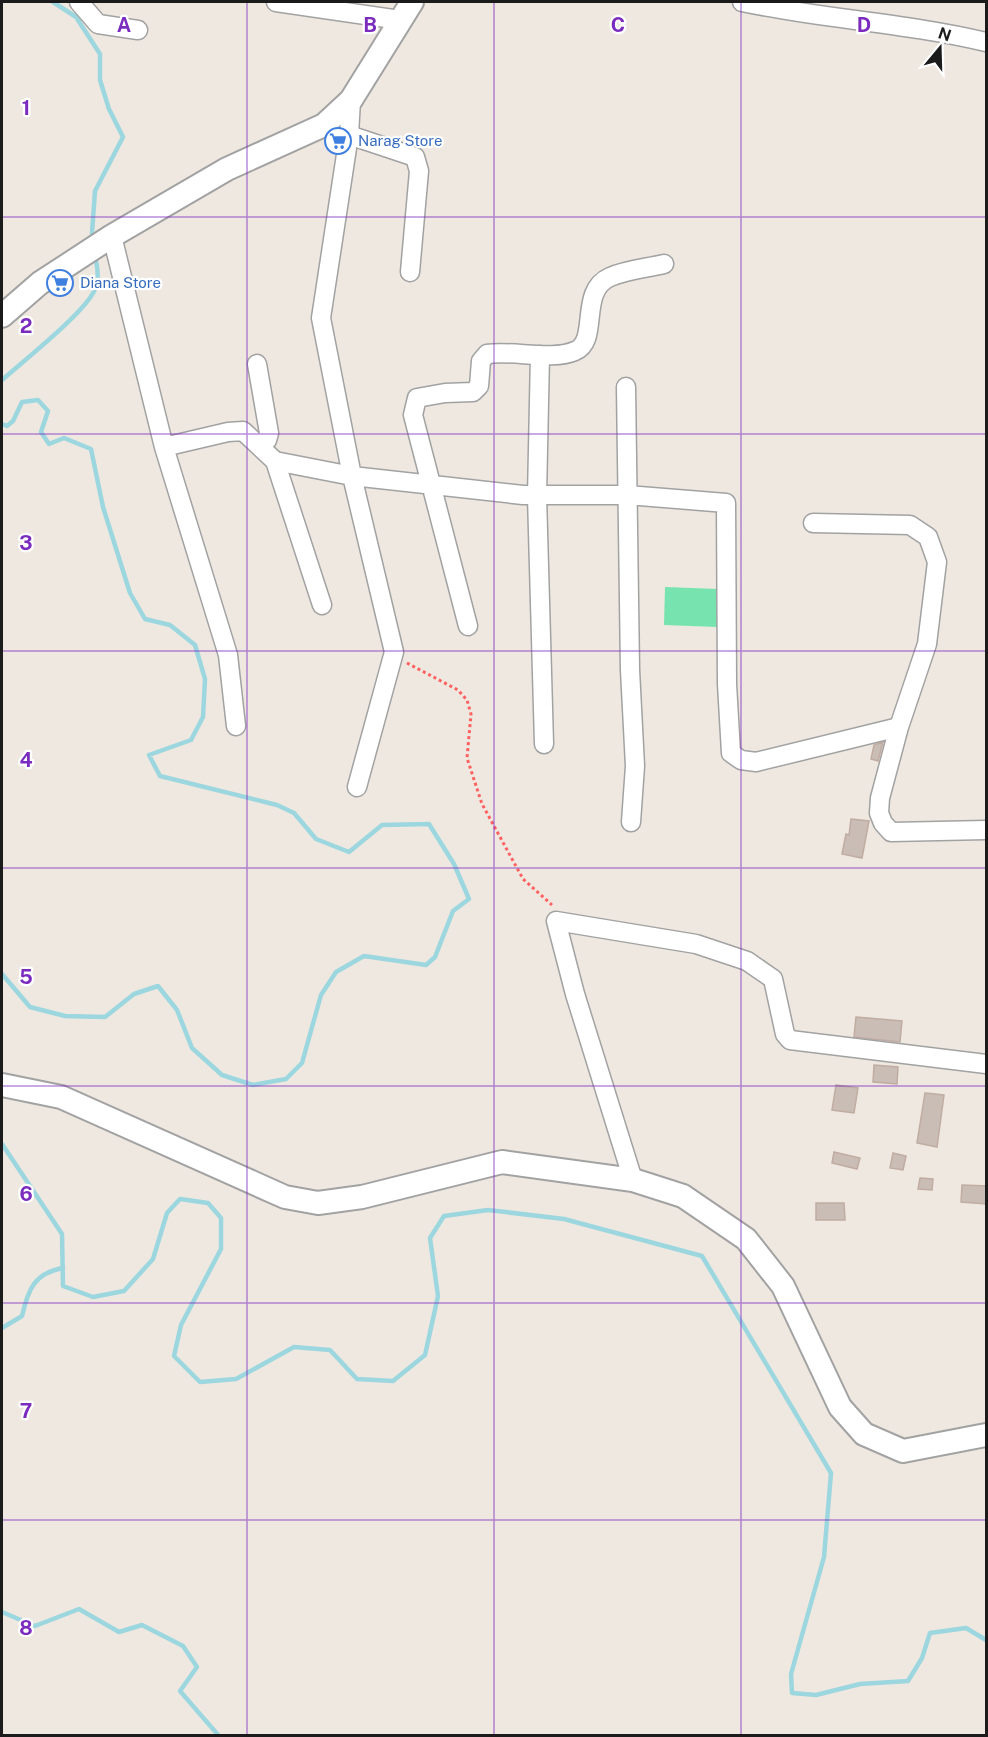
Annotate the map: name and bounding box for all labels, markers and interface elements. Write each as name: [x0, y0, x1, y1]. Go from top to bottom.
text: A: [117, 13, 131, 37]
text: B: [363, 13, 377, 37]
text: C: [611, 13, 625, 37]
text: D: [857, 13, 871, 37]
north arrow: [910, 18, 970, 78]
text: N: [936, 23, 954, 45]
text: 1: [22, 96, 30, 120]
supermarket icon: Narag Store: [323, 126, 353, 156]
place label: Narag Store: [358, 132, 443, 149]
supermarket icon: Diana Store: [45, 268, 75, 298]
place label: Diana Store: [80, 274, 161, 291]
text: 2: [20, 314, 32, 338]
text: 3: [19, 531, 33, 555]
text: 4: [19, 748, 33, 772]
text: 5: [19, 965, 33, 989]
text: 6: [19, 1182, 33, 1206]
text: 7: [20, 1399, 32, 1423]
text: 8: [19, 1616, 33, 1640]

